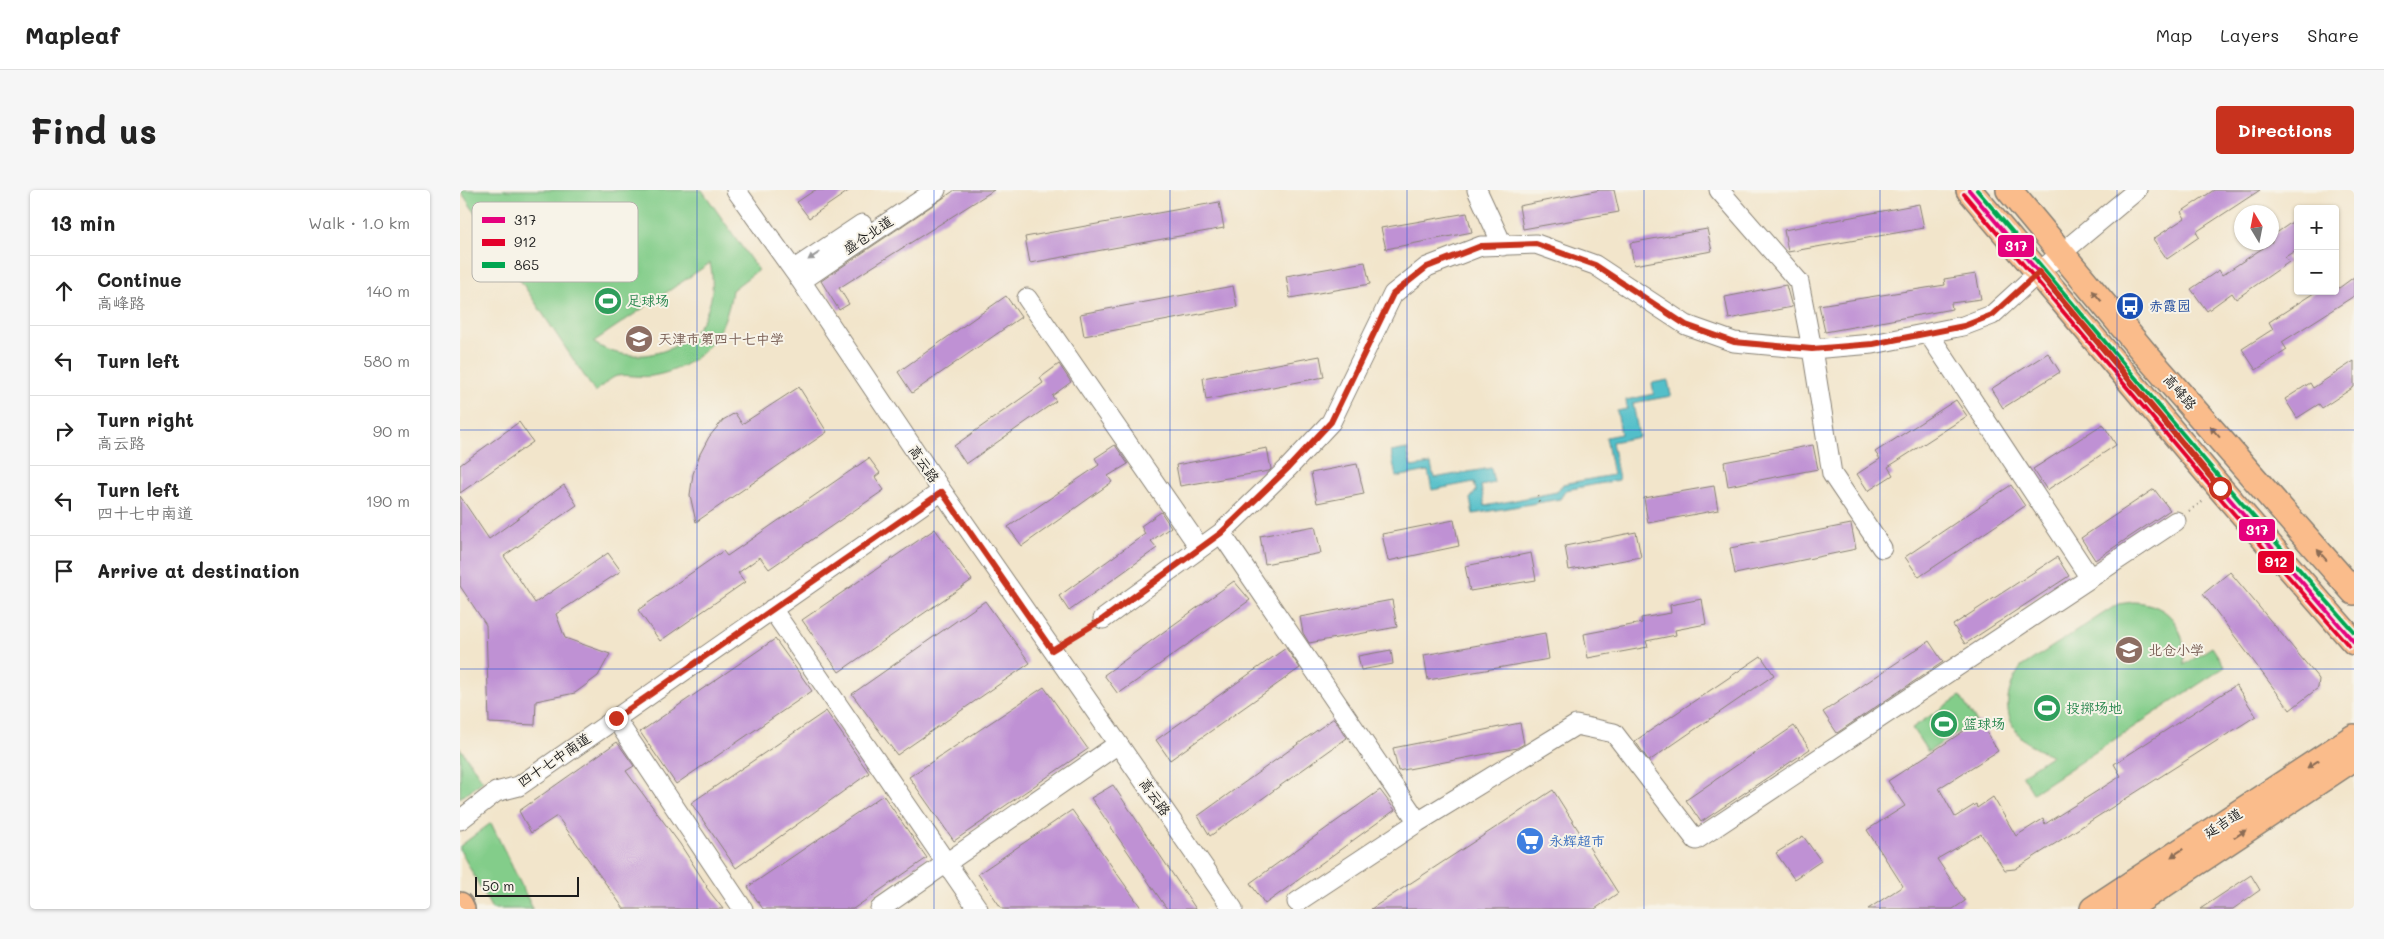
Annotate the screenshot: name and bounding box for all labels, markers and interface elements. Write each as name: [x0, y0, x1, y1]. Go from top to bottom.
text: Mapleaf: [25, 19, 120, 50]
text: Map: [2156, 23, 2192, 47]
text: Layers: [2220, 23, 2279, 47]
text: Share: [2307, 23, 2359, 47]
button: Directions: [2216, 106, 2354, 154]
text: Find us: [30, 107, 157, 153]
legend: [472, 202, 638, 282]
north arrow: [2234, 205, 2279, 250]
map controls: [2294, 205, 2339, 295]
button: +: [2294, 205, 2339, 250]
text: 13 min: [50, 209, 115, 236]
text: 317: [514, 210, 536, 229]
street label: 盛仓北道: [839, 211, 896, 258]
text: Walk · 1.0 km: [308, 212, 410, 233]
text: 912: [514, 232, 536, 251]
line badge: 317: [1997, 234, 2035, 258]
text: 317: [2005, 236, 2027, 255]
button: −: [2294, 250, 2339, 295]
one-way arrow: [807, 251, 821, 261]
text: 865: [514, 255, 539, 274]
text: Continue: [97, 267, 182, 292]
icon: ahead: [50, 277, 78, 305]
text: 140 m: [366, 280, 410, 301]
sports icon: 足球场: [593, 286, 623, 316]
one-way arrow: [2092, 290, 2103, 303]
place label: 足球场: [627, 291, 669, 310]
bus stop icon: 赤霞园: [2115, 291, 2145, 321]
text: 高峰路: [97, 292, 145, 313]
place label: 赤霞园: [2149, 296, 2191, 315]
school or university icon: 天津市第四十七中学: [624, 324, 654, 354]
place label: 天津市第四十七中学: [658, 329, 784, 348]
icon: left: [50, 347, 78, 375]
text: Turn left: [97, 348, 180, 373]
text: 580 m: [363, 350, 410, 371]
street label: 高峰路: [2159, 370, 2201, 414]
text: Turn right: [97, 407, 194, 432]
icon: right: [50, 417, 78, 445]
text: 90 m: [373, 420, 410, 441]
one-way arrow: [2209, 427, 2221, 439]
text: 高云路: [97, 432, 145, 453]
street label: 高云路: [905, 441, 944, 486]
text: Turn left: [97, 477, 180, 502]
route start: [2209, 477, 2232, 500]
icon: left: [50, 487, 78, 515]
text: 190 m: [366, 490, 410, 511]
text: 四十七中南道: [97, 502, 193, 523]
line badge: 317: [2238, 518, 2276, 542]
text: 317: [2246, 520, 2268, 539]
one-way arrow: [2316, 549, 2328, 561]
line badge: 912: [2257, 550, 2295, 574]
text: 912: [2265, 552, 2287, 571]
icon: arrive: [50, 557, 78, 585]
text: Arrive at destination: [97, 558, 300, 583]
school or university icon: 北仓小学: [2114, 635, 2144, 665]
place label: 北仓小学: [2148, 640, 2204, 659]
sports icon: 投掷场地: [2032, 693, 2062, 723]
place label: 投掷场地: [2066, 698, 2122, 717]
route end: [605, 707, 628, 730]
sports icon: 篮球场: [1929, 709, 1959, 739]
place label: 篮球场: [1963, 714, 2005, 733]
street label: 四十七中南道: [514, 728, 594, 791]
one-way arrow: [2307, 759, 2320, 769]
street label: 高云路: [1136, 774, 1175, 819]
street label: 延吉道: [2200, 803, 2246, 842]
supermarket icon: 永辉超市: [1515, 826, 1545, 856]
one-way arrow: [2233, 829, 2247, 839]
place label: 永辉超市: [1549, 831, 1605, 850]
one-way arrow: [2171, 849, 2184, 858]
scale bar: [475, 874, 579, 897]
text: 50 m: [482, 876, 514, 895]

